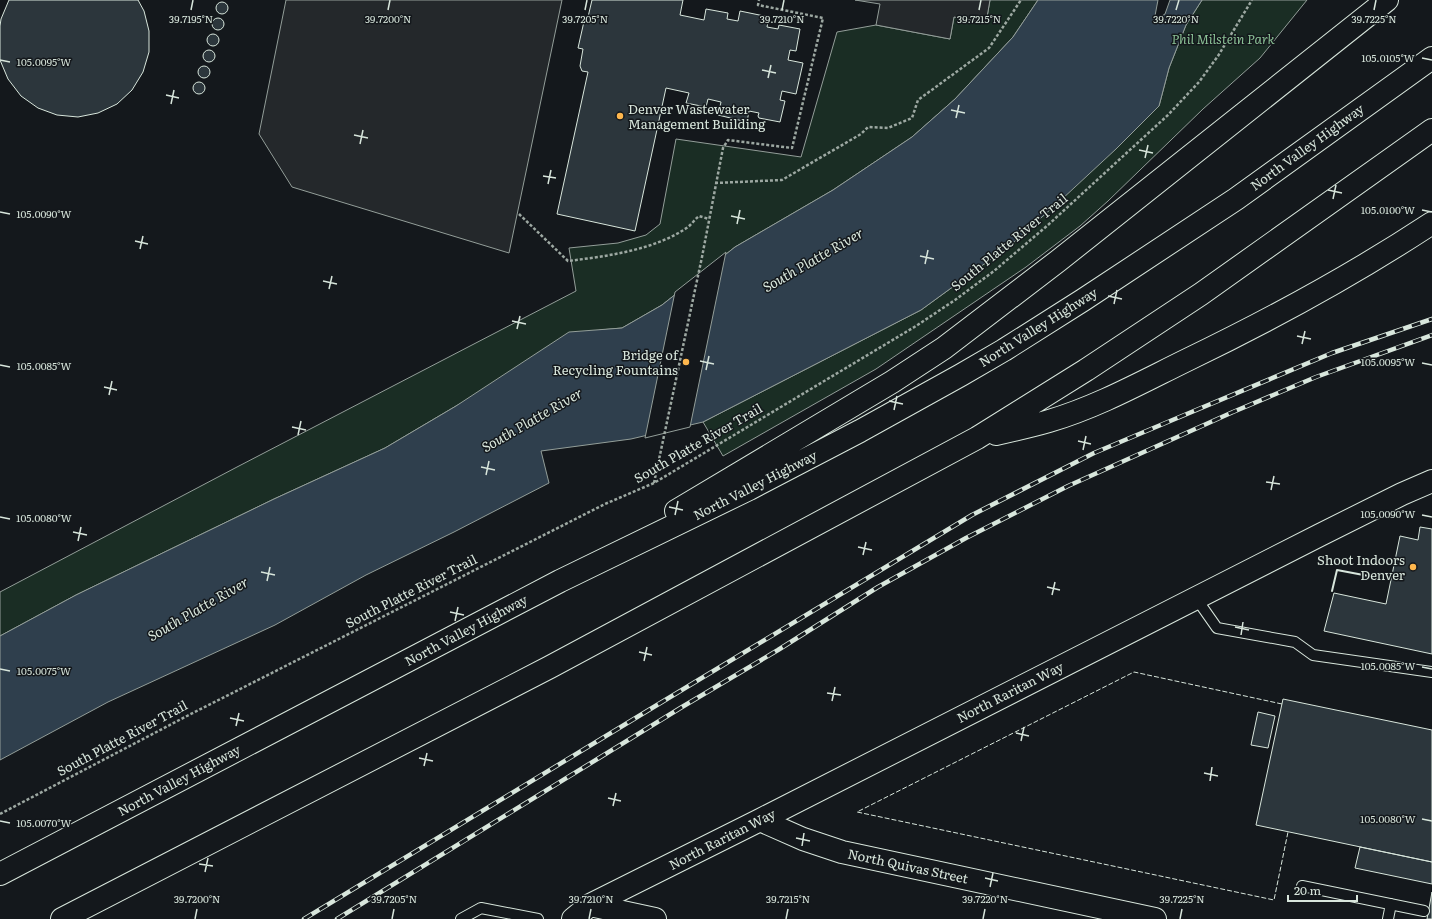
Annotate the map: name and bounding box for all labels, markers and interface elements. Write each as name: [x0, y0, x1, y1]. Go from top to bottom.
text: 39.7195°N: [169, 11, 213, 26]
text: 39.7200°N: [365, 11, 411, 26]
text: 39.7205°N: [562, 11, 608, 26]
text: 39.7210°N: [759, 11, 805, 26]
text: 39.7215°N: [957, 11, 1001, 26]
text: 39.7220°N: [1153, 11, 1199, 26]
text: 39.7225°N: [1351, 11, 1397, 26]
park label: Phil Milstein Park: [1171, 29, 1275, 48]
text: 105.0105°W: [1361, 50, 1415, 65]
text: 105.0095°W: [17, 54, 71, 69]
street label: North Valley Highway: [1246, 98, 1368, 194]
place label: Denver Wastewater Management Building: [628, 99, 766, 133]
marker: Denver Wastewater Management Building: [615, 111, 625, 121]
street label: South Platte River Trail: [946, 188, 1072, 295]
text: 105.0100°W: [1361, 202, 1415, 217]
text: 105.0090°W: [16, 206, 72, 221]
water label: South Platte River: [758, 222, 867, 296]
street label: North Valley Highway: [975, 282, 1101, 371]
place label: Bridge of Recycling Fountains: [553, 345, 679, 379]
text: 105.0095°W: [1361, 354, 1415, 369]
marker: Bridge of Recycling Fountains: [681, 357, 691, 367]
text: 105.0085°W: [17, 358, 71, 373]
water label: South Platte River: [477, 382, 586, 456]
street label: South Platte River Trail: [630, 398, 766, 487]
street label: North Valley Highway: [690, 445, 820, 524]
text: 105.0090°W: [1360, 506, 1416, 521]
text: 105.0080°W: [16, 510, 72, 525]
street label: South Platte River Trail: [342, 549, 480, 632]
place label: Shoot Indoors Denver: [1317, 550, 1406, 584]
marker: Shoot Indoors Denver: [1408, 562, 1418, 572]
water label: South Platte River: [143, 571, 252, 645]
street label: North Valley Highway: [401, 589, 531, 670]
street label: North Raritan Way: [953, 656, 1067, 727]
text: 105.0085°W: [1361, 658, 1415, 673]
text: 105.0075°W: [17, 663, 71, 678]
street label: South Platte River Trail: [53, 695, 191, 780]
street label: North Valley Highway: [114, 739, 244, 820]
street label: North Raritan Way: [665, 803, 779, 874]
text: 105.0080°W: [1360, 811, 1416, 826]
text: 105.0070°W: [17, 815, 72, 830]
street label: North Quivas Street: [846, 843, 971, 888]
scale bar: [1288, 877, 1357, 903]
text: 20 m: [1294, 881, 1321, 899]
text: 39.7200°N: [174, 891, 220, 906]
text: 39.7205°N: [371, 891, 417, 906]
text: 39.7210°N: [568, 891, 614, 906]
text: 39.7215°N: [766, 891, 810, 906]
text: 39.7220°N: [962, 891, 1008, 906]
text: 39.7225°N: [1159, 891, 1205, 906]

